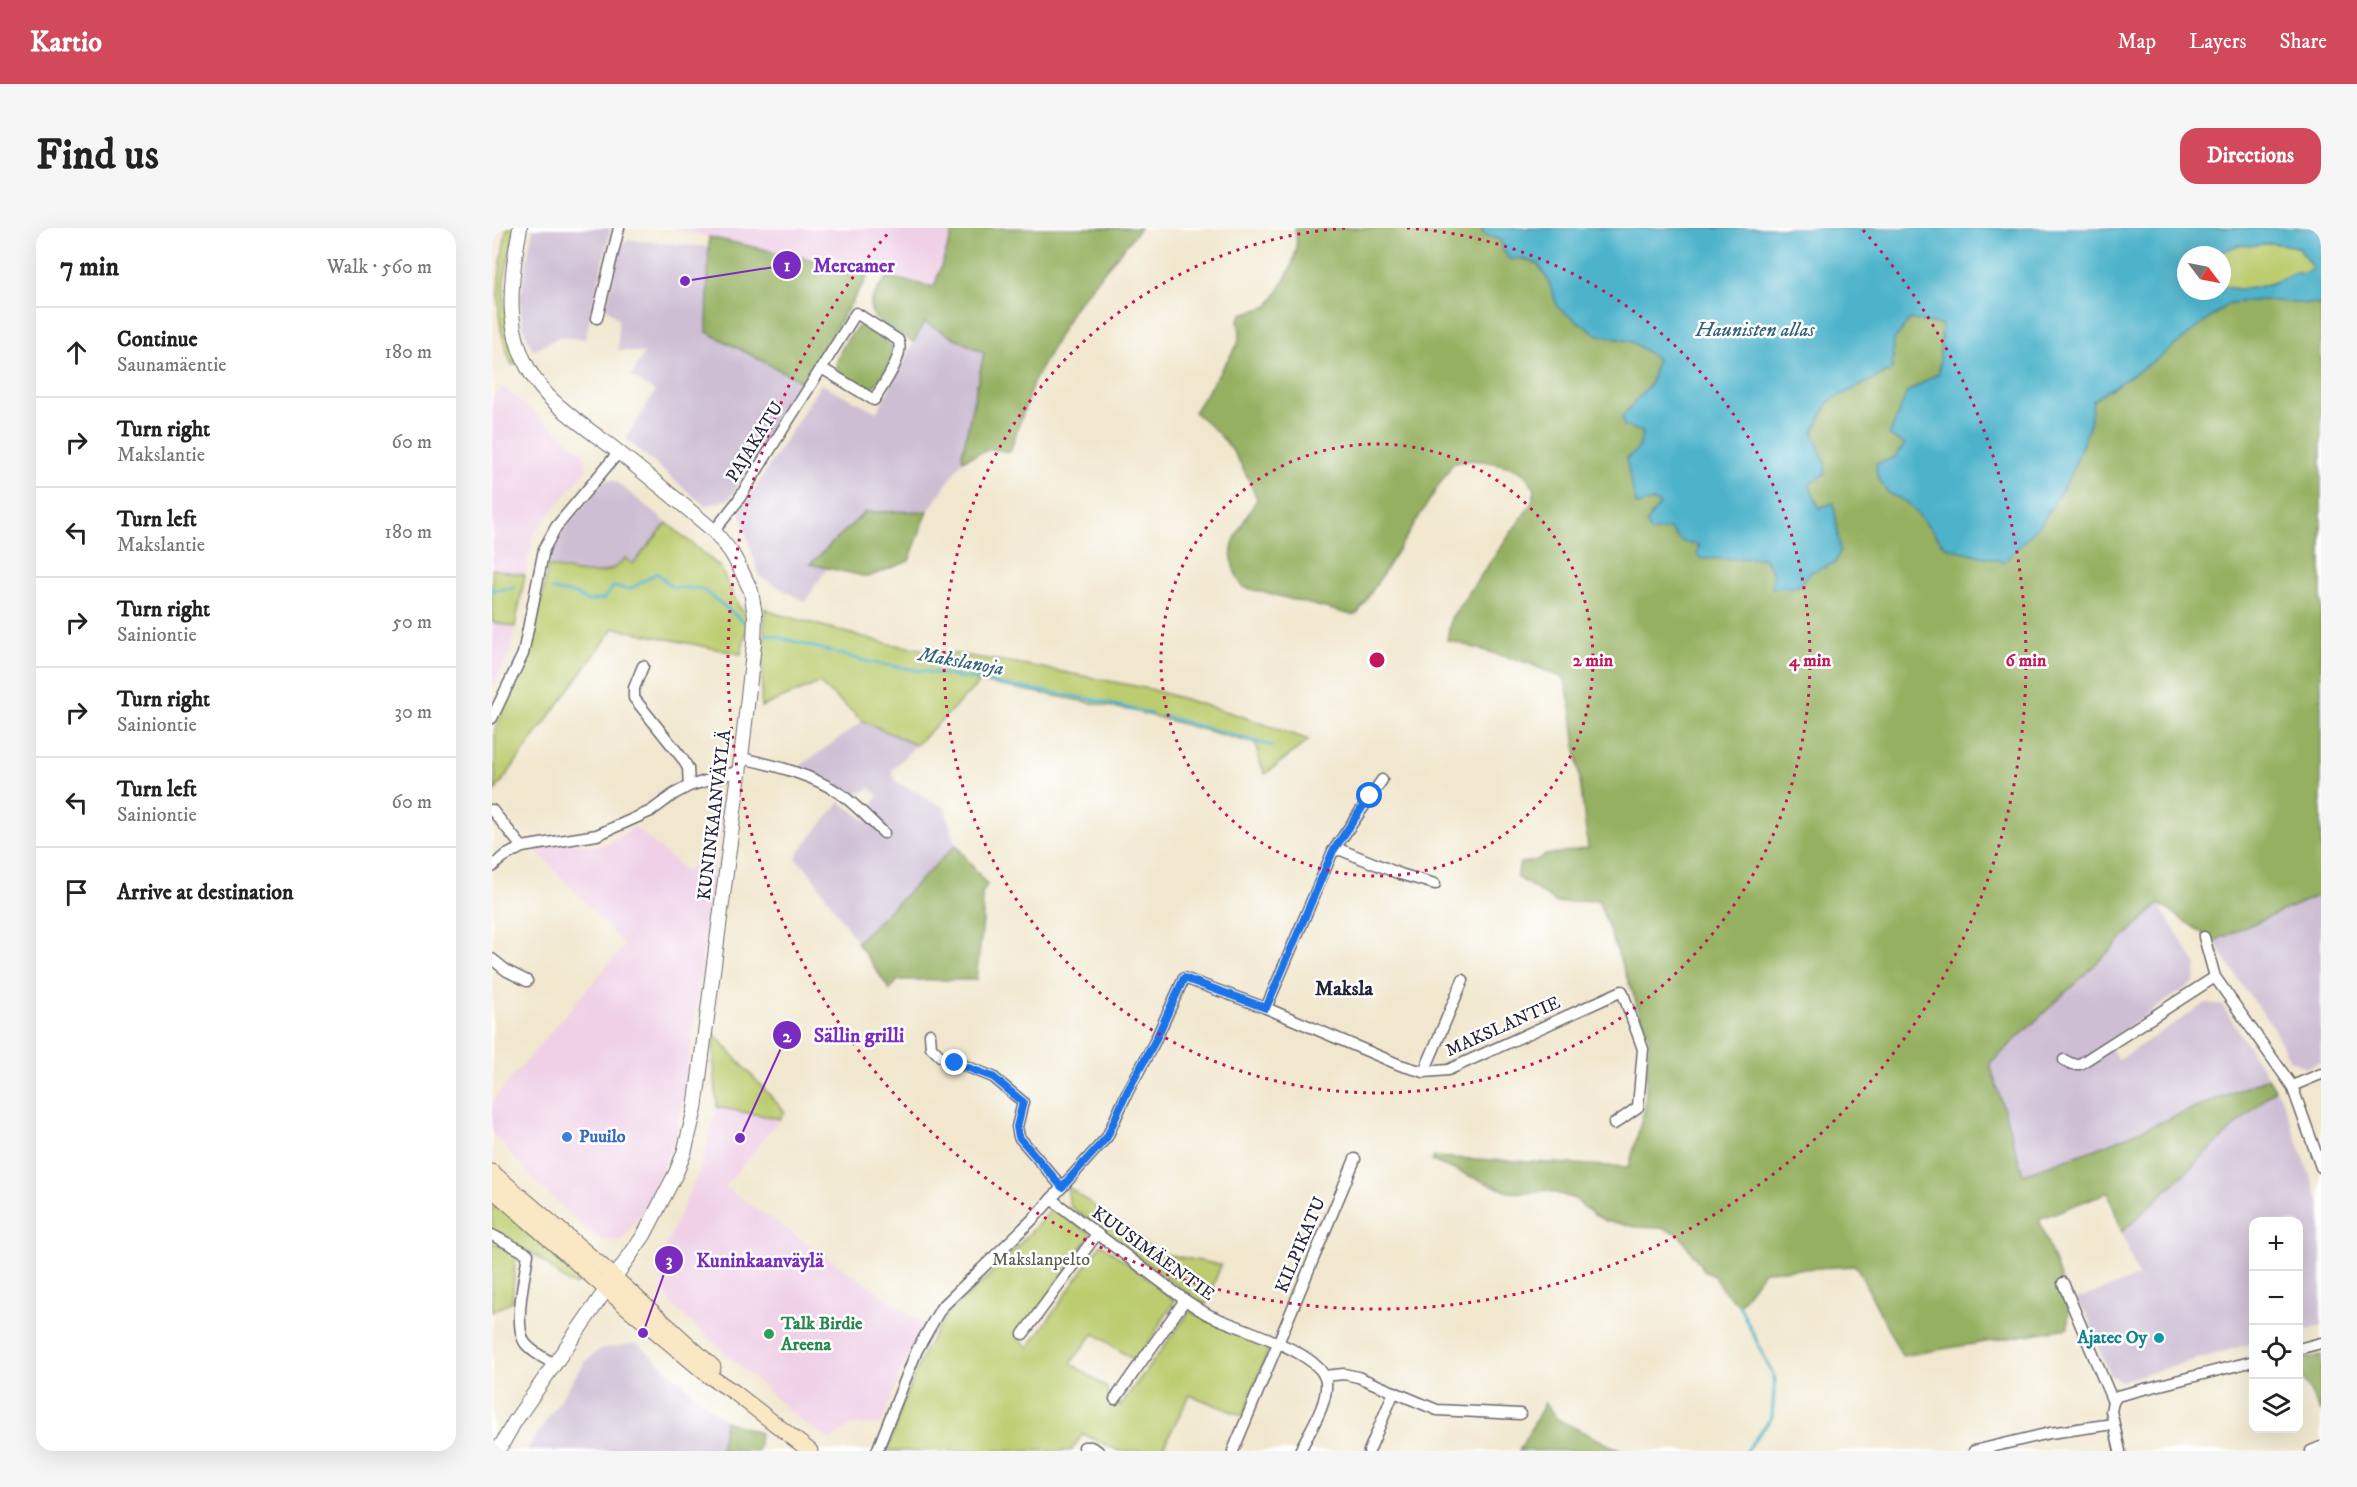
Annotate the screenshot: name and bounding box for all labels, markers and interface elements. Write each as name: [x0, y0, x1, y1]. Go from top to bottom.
text: Kartio: [30, 25, 102, 60]
text: Map: [2117, 29, 2156, 55]
text: Layers: [2189, 29, 2247, 55]
text: Share: [2280, 29, 2327, 55]
button: Directions: [2180, 128, 2321, 184]
text: Find us: [36, 130, 159, 182]
callout: Mercamer: [772, 246, 907, 284]
north arrow: [2177, 246, 2231, 300]
text: 7 min: [60, 251, 119, 284]
text: Mercamer: [813, 254, 895, 279]
text: Walk · 560 m: [327, 255, 432, 280]
text: 1: [784, 255, 791, 277]
water label: Haunisten allas: [1694, 318, 1815, 343]
text: Continue: [117, 326, 198, 353]
icon: ahead: [60, 336, 93, 369]
text: 180 m: [385, 340, 432, 365]
text: Saunamäentie: [117, 353, 227, 378]
street label: PAJAKATU: [722, 398, 788, 486]
text: Turn right: [117, 416, 210, 443]
icon: right: [60, 426, 93, 459]
text: 60 m: [392, 430, 432, 455]
text: Makslantie: [117, 443, 205, 468]
text: Turn left: [117, 506, 197, 533]
icon: left: [60, 516, 93, 549]
text: 180 m: [385, 520, 432, 545]
text: Makslantie: [117, 533, 205, 558]
text: Turn right: [117, 596, 210, 623]
icon: right: [60, 606, 93, 639]
text: 50 m: [392, 610, 432, 635]
text: Sainiontie: [117, 623, 197, 648]
water label: Makslanoja: [914, 642, 1006, 682]
centre of rings: [1367, 650, 1387, 670]
text: 2 min: [1573, 650, 1614, 672]
text: 4 min: [1788, 650, 1831, 672]
text: 6 min: [2006, 650, 2047, 672]
text: Turn right: [117, 686, 210, 713]
icon: right: [60, 696, 93, 729]
text: 30 m: [394, 700, 432, 725]
text: Sainiontie: [117, 713, 197, 738]
street label: KUNINKAANVÄYLÄ: [694, 728, 736, 902]
text: Turn left: [117, 776, 197, 803]
route start: [1356, 782, 1382, 808]
icon: left: [60, 786, 93, 819]
text: 60 m: [392, 790, 432, 815]
text: Sainiontie: [117, 803, 197, 828]
icon: arrive: [60, 876, 93, 909]
text: Arrive at destination: [117, 879, 294, 906]
district label: Maksla: [1315, 977, 1373, 1002]
street label: MAKSLANTIE: [1442, 992, 1564, 1062]
callout: Sällin grilli: [772, 1016, 917, 1054]
text: Sällin grilli: [814, 1024, 904, 1049]
text: 2: [783, 1026, 793, 1048]
route end: [941, 1049, 967, 1075]
place label: Puuilo: [579, 1126, 626, 1148]
marker: Puuilo: [560, 1130, 574, 1144]
street label: KILPIKATU: [1271, 1194, 1331, 1296]
street label: KUUSIMÄENTIE: [1087, 1202, 1219, 1306]
map controls: [2249, 1217, 2303, 1433]
button: +: [2249, 1217, 2303, 1271]
callout: Kuninkaanväylä: [654, 1241, 836, 1279]
text: Kuninkaanväylä: [696, 1249, 824, 1274]
park label: Makslanpelto: [992, 1249, 1090, 1271]
text: 3: [666, 1250, 673, 1272]
button: −: [2249, 1271, 2303, 1325]
place label: Talk Birdie Areena: [780, 1313, 863, 1356]
button: locate: [2249, 1325, 2303, 1379]
marker: Talk Birdie Areena: [762, 1327, 776, 1341]
place label: Ajatec Oy: [2076, 1327, 2147, 1349]
marker: Ajatec Oy: [2152, 1331, 2166, 1345]
button: layers: [2249, 1379, 2303, 1433]

